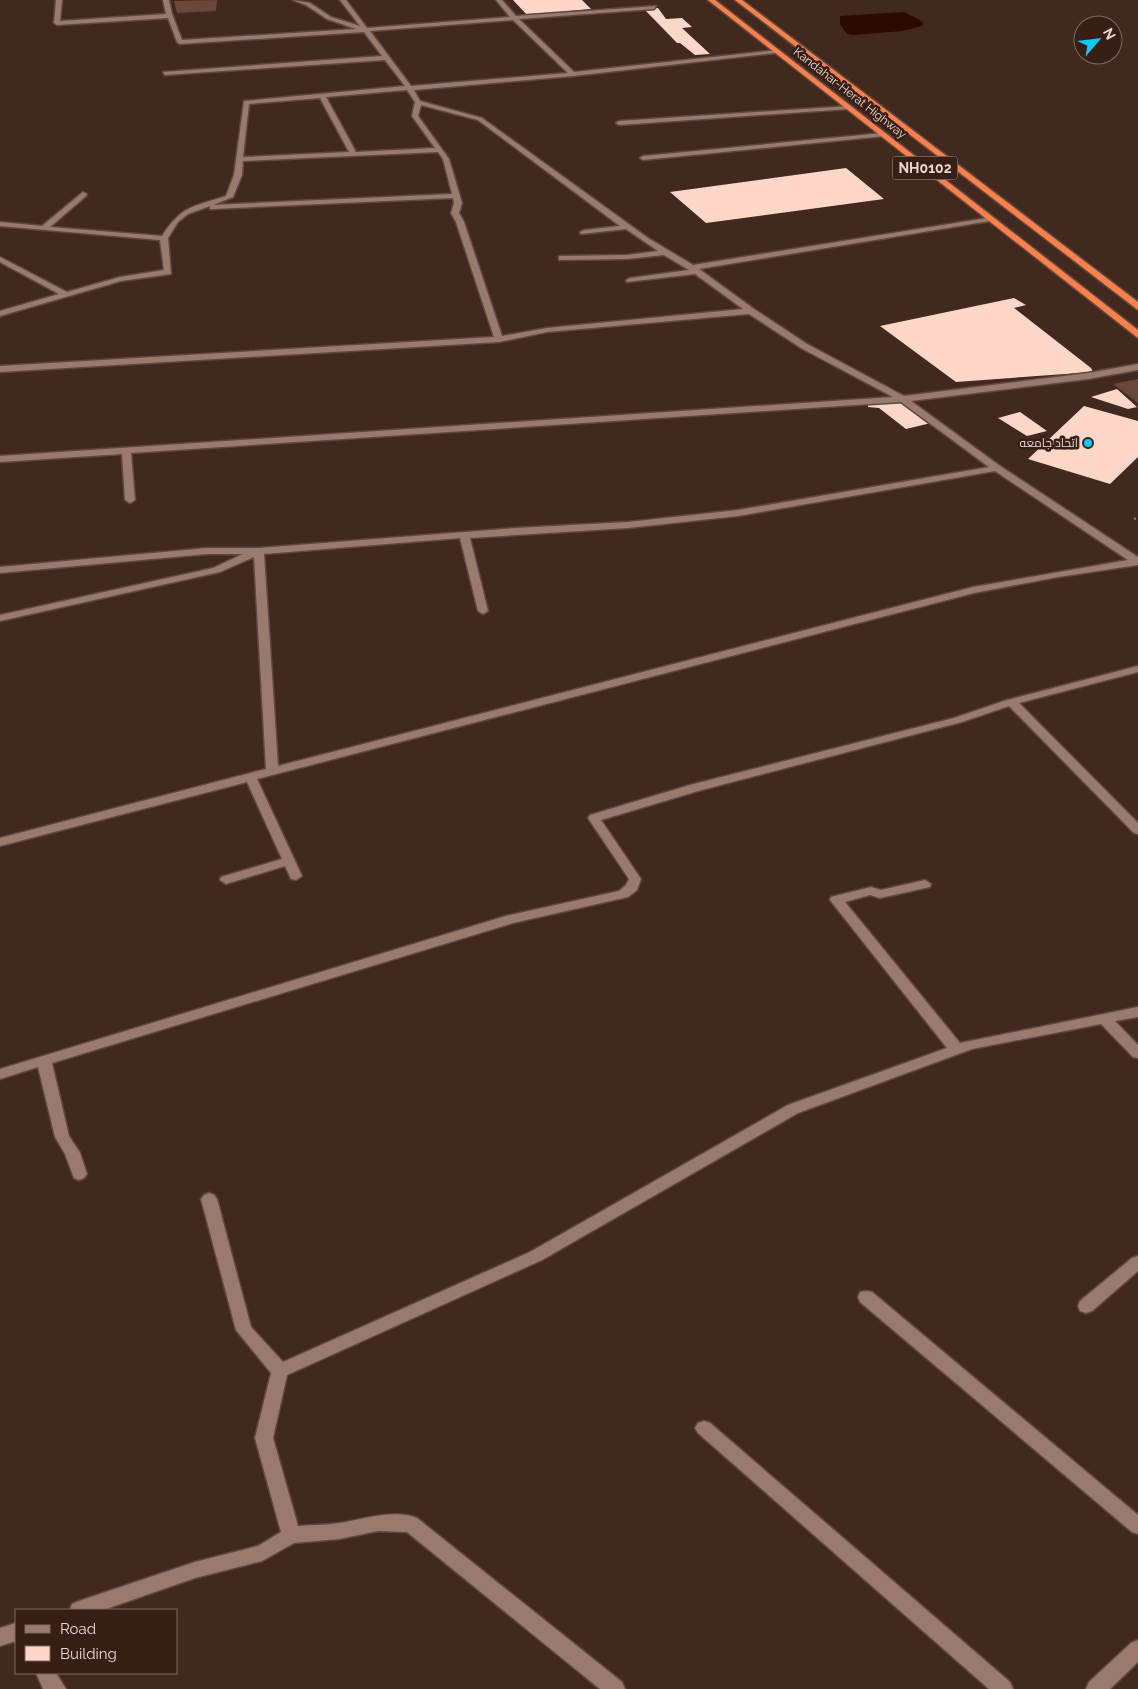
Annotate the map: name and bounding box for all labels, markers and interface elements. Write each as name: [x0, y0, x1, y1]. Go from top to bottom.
north arrow: [1073, 15, 1123, 65]
text: N: [1100, 25, 1119, 42]
street label: Kandahar-Herat Highway: [791, 45, 910, 142]
road number: NH0102: [892, 156, 958, 180]
place label: اتحاد جامعه: [1019, 436, 1078, 450]
marker: اتحاد جامعه: [1082, 437, 1094, 449]
legend: [15, 1609, 178, 1674]
text: Road: [60, 1620, 96, 1638]
text: Building: [60, 1645, 117, 1663]

